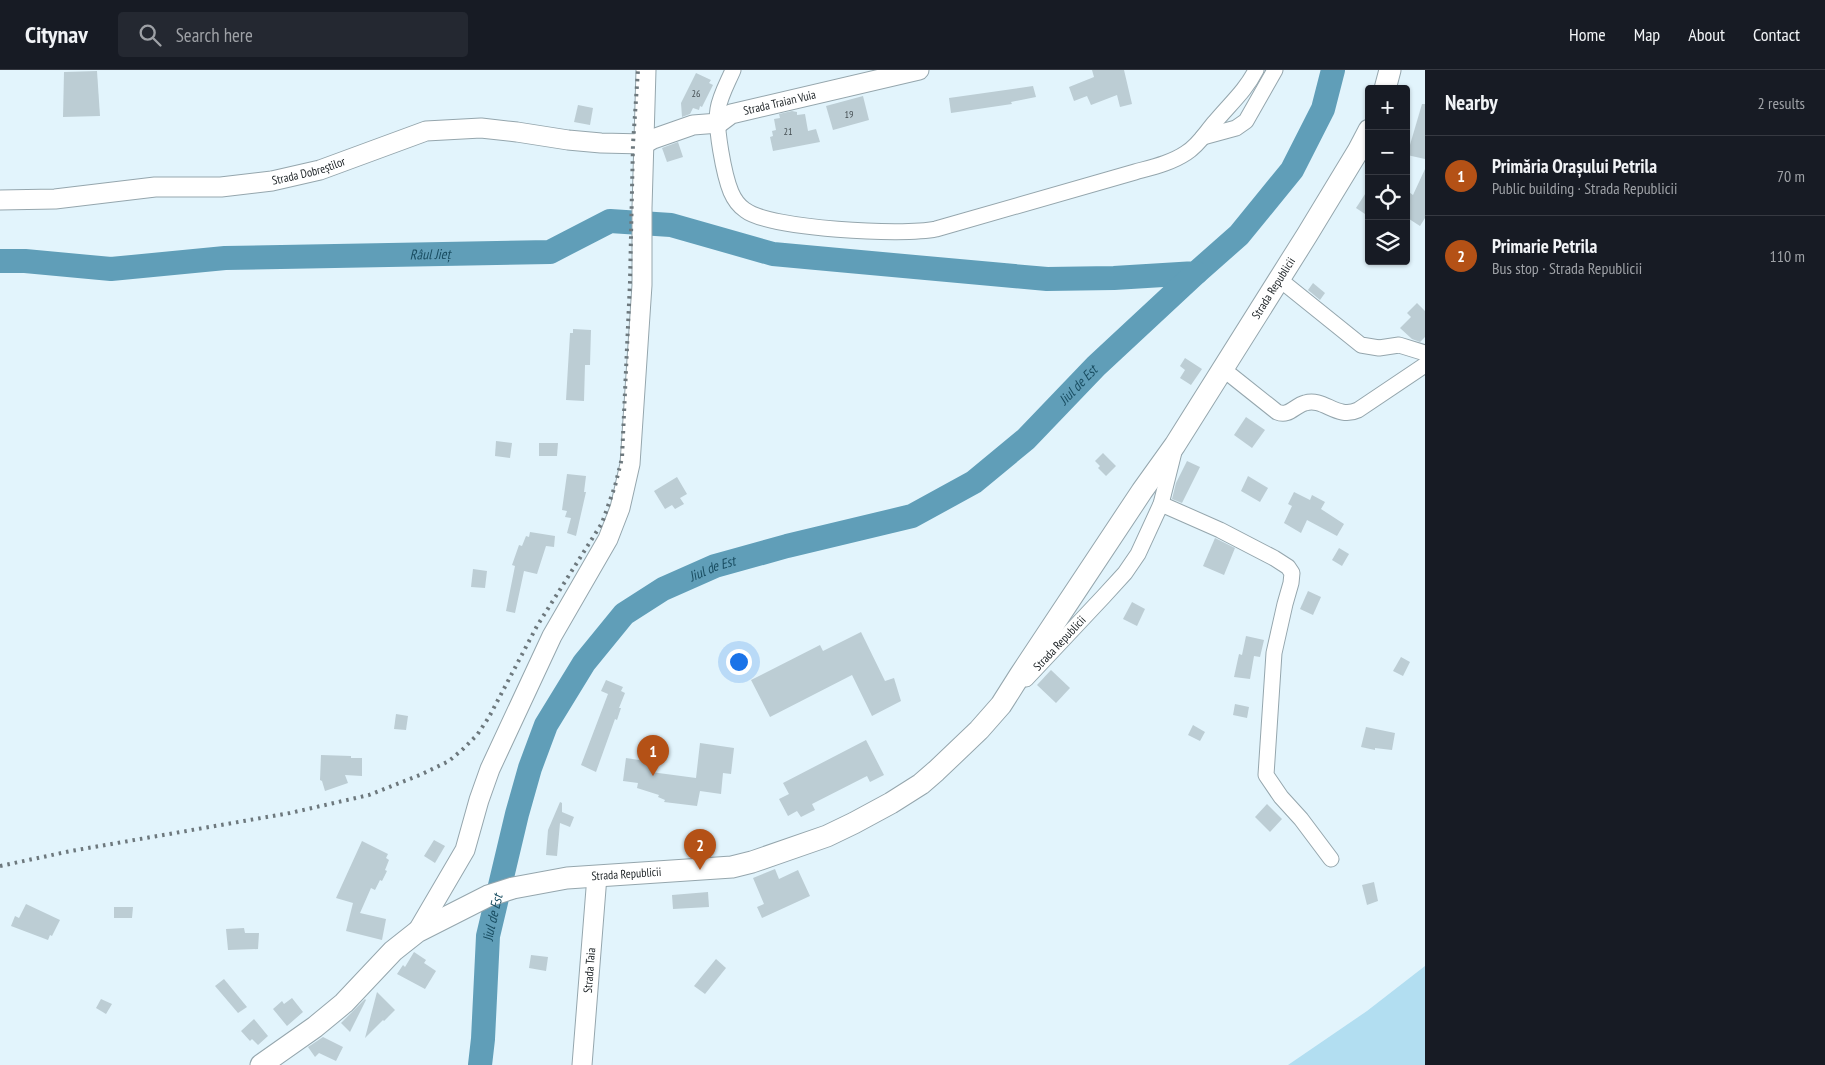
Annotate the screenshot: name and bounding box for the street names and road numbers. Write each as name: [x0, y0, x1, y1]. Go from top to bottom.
street label: Strada Traian Vuia: [742, 86, 817, 118]
street label: Strada Dobreștilor: [270, 153, 348, 188]
street label: Strada Republicii: [1248, 254, 1298, 322]
street label: Strada Republicii: [1030, 612, 1089, 674]
street label: Strada Republicii: [591, 864, 662, 883]
street label: Strada Taia: [580, 947, 598, 993]

